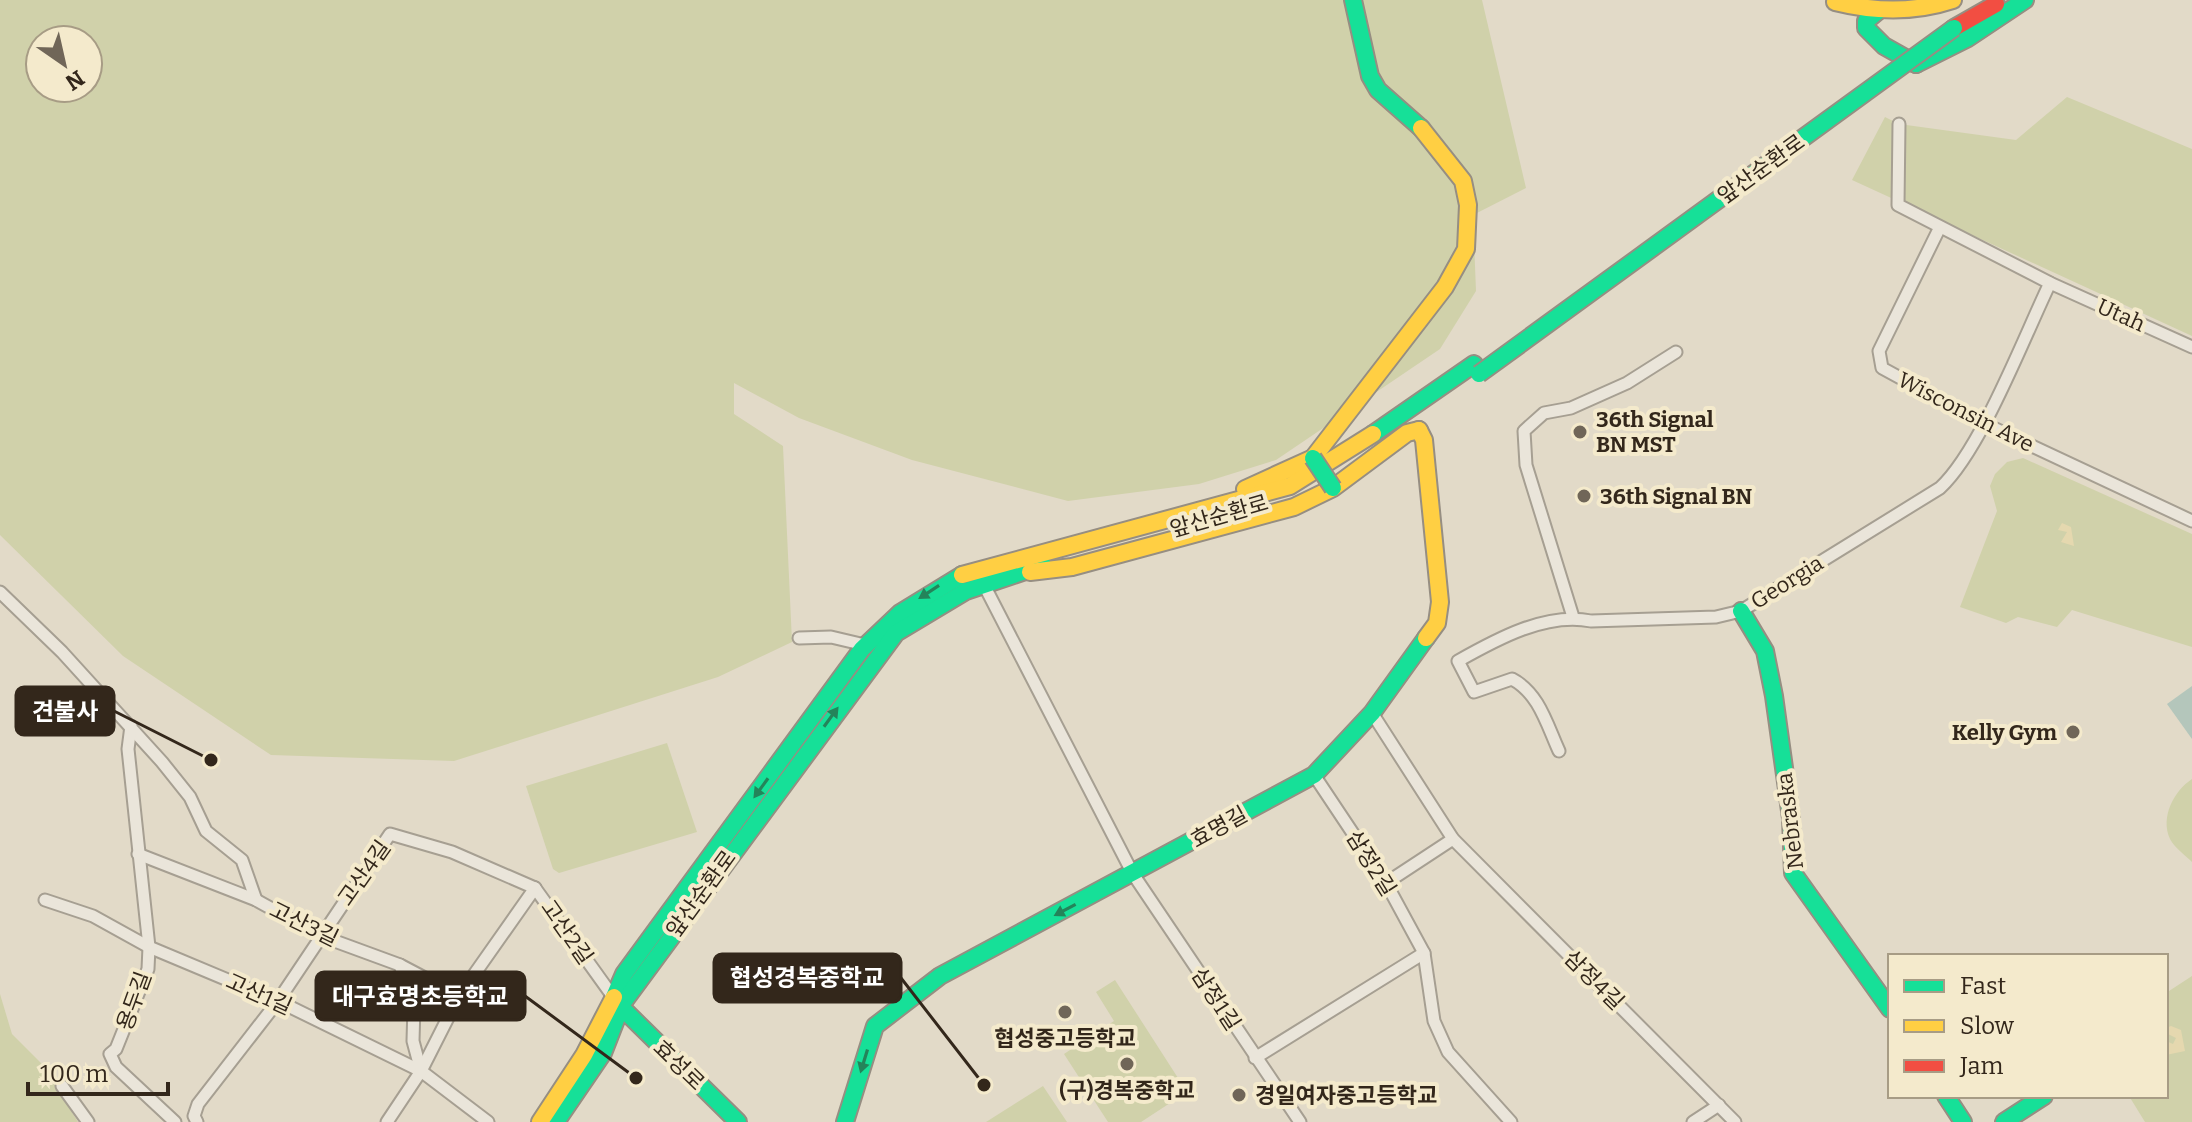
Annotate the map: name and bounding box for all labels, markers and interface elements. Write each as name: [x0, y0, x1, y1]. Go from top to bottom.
north arrow: [24, 24, 104, 104]
text: N: [60, 64, 89, 96]
street label: 앞산순환로: [1712, 128, 1810, 210]
street label: Utah: [2093, 293, 2149, 338]
street label: Wisconsin Ave: [1893, 366, 2039, 458]
place label: 36th Signal BN MST: [1596, 406, 1714, 458]
marker: 36th Signal BN MST: [1571, 423, 1589, 441]
place label: 36th Signal BN: [1600, 483, 1752, 510]
marker: 36th Signal BN: [1575, 487, 1593, 505]
street label: 앞산순환로: [1167, 489, 1271, 543]
street label: Georgia: [1746, 549, 1828, 615]
one-way arrow: [918, 585, 940, 599]
callout: 견불사: [16, 687, 114, 735]
text: 견불사: [32, 698, 98, 726]
one-way arrow: [823, 707, 838, 728]
place label: Kelly Gym: [1952, 719, 2057, 746]
marker: Kelly Gym: [2064, 723, 2082, 741]
street label: Nebraska: [1771, 771, 1809, 871]
one-way arrow: [753, 778, 769, 798]
street label: 효명길: [1186, 800, 1252, 854]
street label: 삼정2길: [1340, 825, 1402, 901]
street label: 고산4길: [332, 835, 396, 911]
street label: 앞산순환로: [660, 845, 742, 943]
street label: 고산2길: [535, 894, 599, 970]
street label: 고산3길: [265, 896, 343, 952]
one-way arrow: [1053, 904, 1076, 917]
street label: 삼정4길: [1558, 944, 1630, 1016]
callout: 협성경복중학교: [714, 954, 901, 1002]
legend: [1888, 954, 2168, 1098]
street label: 삼정1길: [1186, 962, 1246, 1036]
text: 협성경복중학교: [730, 964, 884, 992]
street label: 용두길: [111, 968, 157, 1034]
street label: 고산1길: [222, 968, 296, 1020]
callout: 대구효명초등학교: [316, 972, 525, 1020]
text: Fast: [1960, 972, 2006, 1000]
text: 대구효명초등학교: [332, 983, 508, 1011]
marker: 협성중고등학교: [1056, 1003, 1074, 1021]
text: Slow: [1960, 1012, 2015, 1040]
place label: 협성중고등학교: [994, 1025, 1136, 1052]
street label: 효성로: [648, 1034, 710, 1096]
scale bar: [28, 1046, 168, 1096]
one-way arrow: [857, 1050, 870, 1074]
text: Jam: [1959, 1052, 2004, 1080]
marker: (구)경복중학교: [1118, 1055, 1136, 1073]
text: 100 m: [40, 1060, 108, 1088]
place label: (구)경복중학교: [1059, 1077, 1195, 1104]
place label: 경일여자중고등학교: [1255, 1082, 1437, 1109]
marker: 경일여자중고등학교: [1230, 1086, 1248, 1104]

